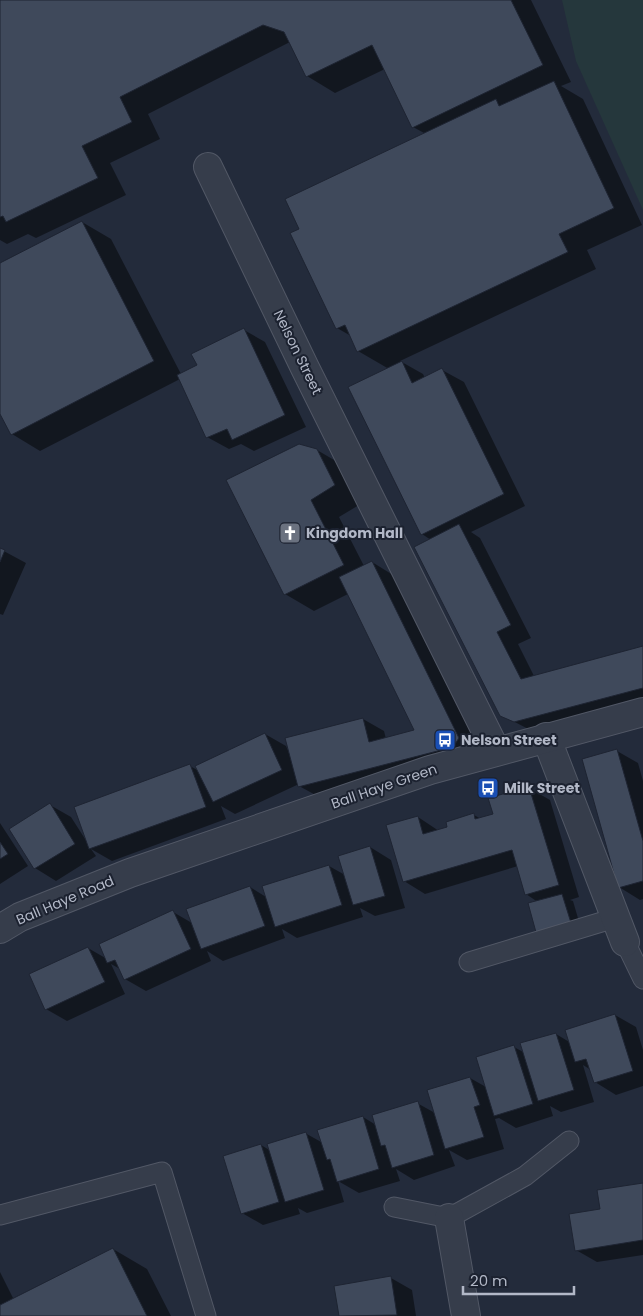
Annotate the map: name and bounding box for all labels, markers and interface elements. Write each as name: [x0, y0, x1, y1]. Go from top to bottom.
street label: Nelson Street: [269, 306, 327, 398]
church icon: Kingdom Hall: [278, 521, 302, 545]
place label: Kingdom Hall: [306, 523, 403, 543]
bus stop icon: Nelson Street: [433, 728, 457, 752]
place label: Nelson Street: [461, 730, 557, 750]
street label: Ball Haye Green: [328, 759, 440, 813]
bus stop icon: Milk Street: [476, 776, 500, 800]
place label: Milk Street: [504, 778, 580, 798]
street label: Ball Haye Road: [13, 870, 117, 930]
scale bar: [463, 1264, 574, 1296]
text: 20 m: [470, 1270, 508, 1291]

